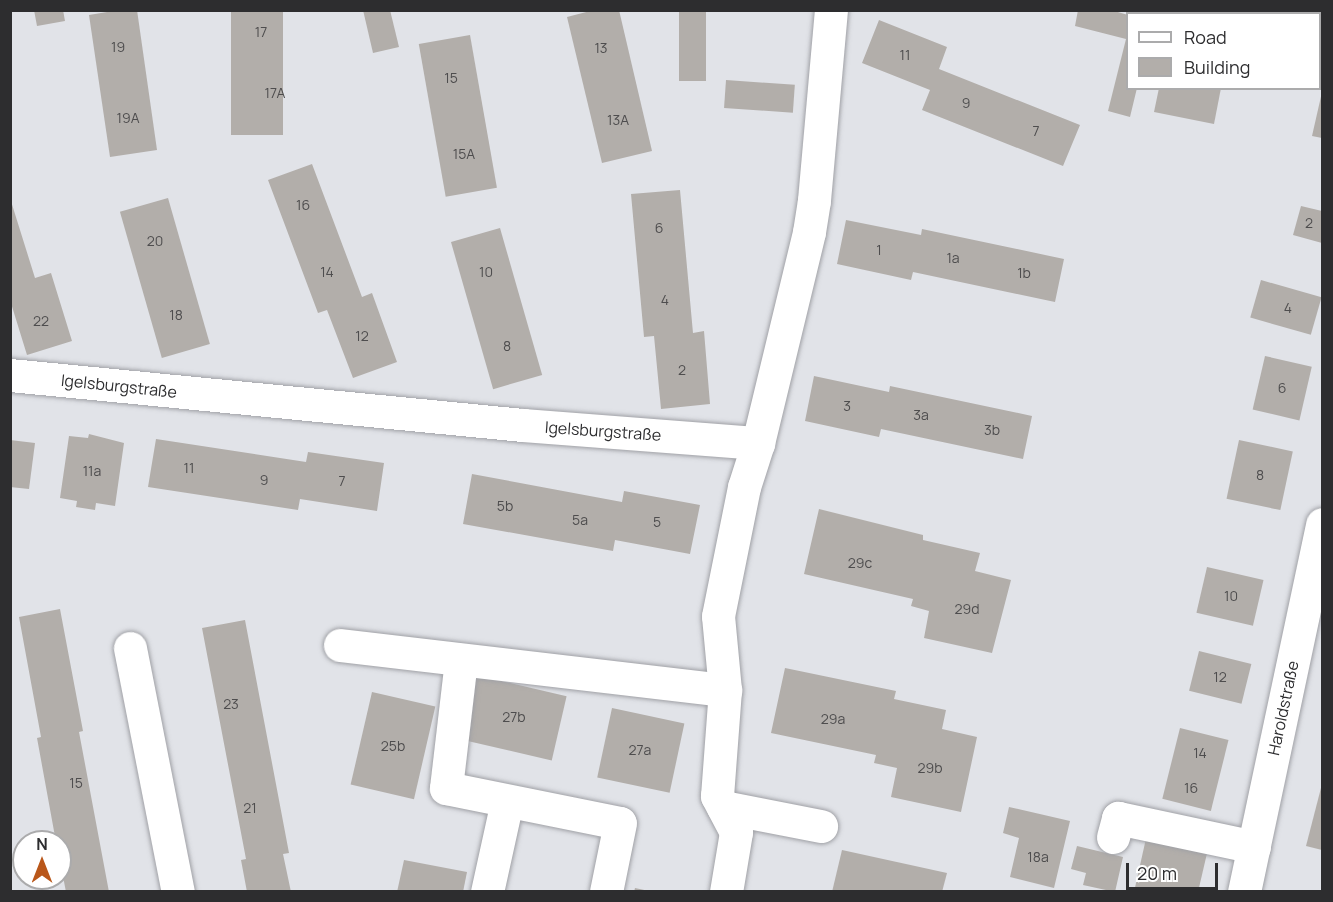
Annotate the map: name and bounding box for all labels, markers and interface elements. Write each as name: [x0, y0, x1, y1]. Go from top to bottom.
legend: [1126, 12, 1321, 90]
house number: 17: [255, 24, 267, 40]
text: Road: [1184, 25, 1227, 49]
house number: 19: [111, 39, 125, 55]
house number: 13: [594, 40, 608, 56]
house number: 11: [900, 47, 910, 63]
text: Building: [1184, 55, 1250, 79]
house number: 15: [444, 70, 458, 86]
house number: 17A: [265, 85, 285, 101]
house number: 9: [962, 95, 970, 111]
house number: 19A: [116, 110, 140, 126]
house number: 13A: [607, 112, 629, 128]
house number: 7: [1032, 123, 1040, 139]
house number: 15A: [453, 146, 475, 162]
house number: 16: [296, 197, 310, 213]
house number: 2: [1305, 215, 1313, 231]
house number: 6: [655, 220, 663, 236]
house number: 20: [147, 233, 163, 249]
house number: 1: [876, 242, 882, 258]
house number: 1a: [946, 250, 960, 266]
house number: 14: [320, 264, 334, 280]
house number: 10: [479, 264, 493, 280]
house number: 1b: [1017, 265, 1031, 281]
house number: 4: [661, 292, 669, 308]
house number: 4: [1284, 300, 1292, 316]
house number: 18: [169, 307, 183, 323]
house number: 22: [33, 313, 49, 329]
house number: 12: [355, 328, 369, 344]
house number: 8: [503, 338, 511, 354]
house number: 2: [678, 362, 686, 378]
street label: Igelsburgstraße: [60, 370, 178, 402]
house number: 6: [1278, 380, 1286, 396]
house number: 3: [843, 398, 851, 414]
house number: 3a: [913, 407, 929, 423]
street label: Igelsburgstraße: [544, 417, 662, 445]
house number: 3b: [984, 422, 1000, 438]
house number: 11: [184, 460, 194, 476]
house number: 11a: [83, 463, 101, 479]
house number: 8: [1256, 467, 1264, 483]
house number: 9: [260, 472, 268, 488]
house number: 7: [338, 473, 346, 489]
house number: 5b: [497, 498, 513, 514]
house number: 5a: [572, 512, 588, 528]
house number: 5: [653, 514, 661, 530]
house number: 29c: [848, 555, 872, 571]
house number: 10: [1224, 588, 1238, 604]
house number: 29d: [955, 601, 979, 617]
street label: Haroldstraße: [1264, 659, 1302, 757]
house number: 12: [1213, 669, 1227, 685]
house number: 23: [223, 696, 239, 712]
house number: 27b: [502, 709, 526, 725]
house number: 29a: [821, 711, 845, 727]
house number: 25b: [381, 738, 405, 754]
house number: 27a: [629, 742, 651, 758]
house number: 14: [1193, 745, 1207, 761]
house number: 29b: [918, 760, 942, 776]
house number: 15: [69, 775, 83, 791]
house number: 16: [1184, 780, 1198, 796]
house number: 21: [243, 800, 257, 816]
north arrow: [12, 830, 72, 890]
text: N: [36, 833, 48, 855]
house number: 18a: [1027, 849, 1049, 865]
scale bar: [1129, 851, 1220, 889]
text: 20 m: [1137, 861, 1177, 885]

